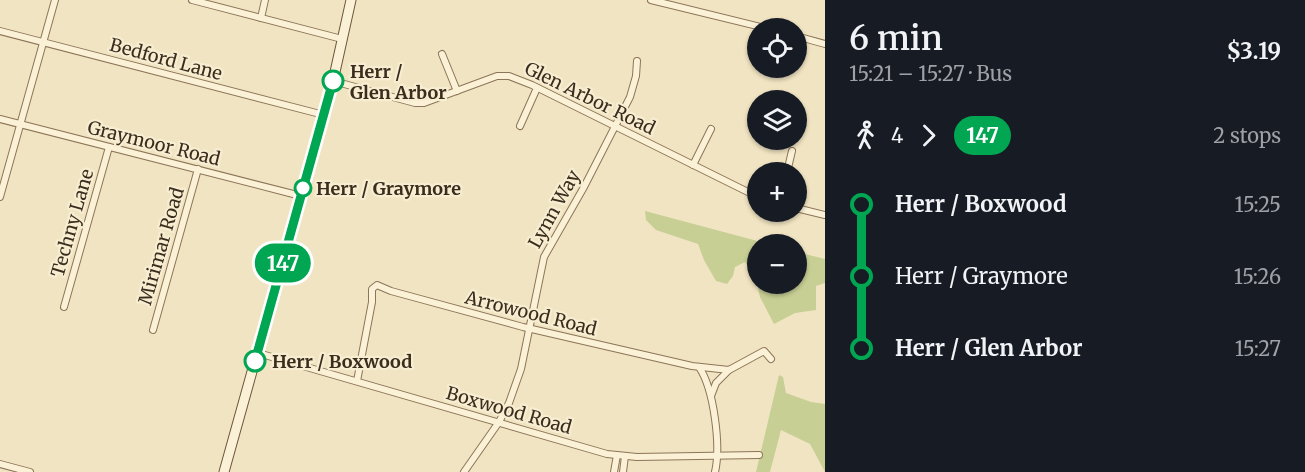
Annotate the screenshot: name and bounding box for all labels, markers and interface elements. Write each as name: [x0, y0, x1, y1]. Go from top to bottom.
map controls: [747, 18, 807, 294]
button: locate: [747, 18, 807, 78]
text: 6 min: [849, 18, 943, 59]
street label: Bedford Lane: [107, 33, 225, 85]
text: $3.19: [1226, 37, 1281, 65]
street label: Glen Arbor Road: [521, 56, 659, 140]
place label: Herr / Glen Arbor: [350, 60, 447, 104]
text: 15:21 – 15:27 · Bus: [849, 61, 1012, 86]
marker: Herr / Glen Arbor: [322, 70, 344, 92]
button: layers: [747, 90, 807, 150]
street label: Graymoor Road: [85, 115, 223, 171]
icon: walk: [849, 119, 882, 152]
icon: forward: [912, 119, 945, 152]
text: 147: [966, 122, 999, 149]
text: 4: [891, 123, 903, 148]
text: 2 stops: [1213, 123, 1281, 148]
button: +: [747, 162, 807, 222]
street label: Lynn Way: [523, 165, 585, 252]
street label: Techny Lane: [46, 166, 98, 280]
place label: Herr / Graymore: [316, 177, 461, 200]
marker: Herr / Graymore: [294, 179, 312, 197]
street label: Mirimar Road: [133, 184, 189, 307]
text: Herr / Boxwood: [895, 190, 1067, 218]
text: 15:25: [1234, 192, 1281, 217]
button: −: [747, 234, 807, 294]
line badge: 147: [248, 244, 318, 282]
text: 147: [267, 250, 299, 277]
text: Herr / Graymore: [895, 262, 1068, 290]
text: 15:26: [1234, 264, 1281, 289]
street label: Arrowood Road: [462, 285, 599, 341]
text: Herr / Glen Arbor: [895, 334, 1082, 362]
text: 15:27: [1235, 336, 1281, 361]
marker: Herr / Boxwood: [244, 350, 266, 372]
place label: Herr / Boxwood: [272, 350, 412, 373]
street label: Boxwood Road: [444, 381, 575, 439]

